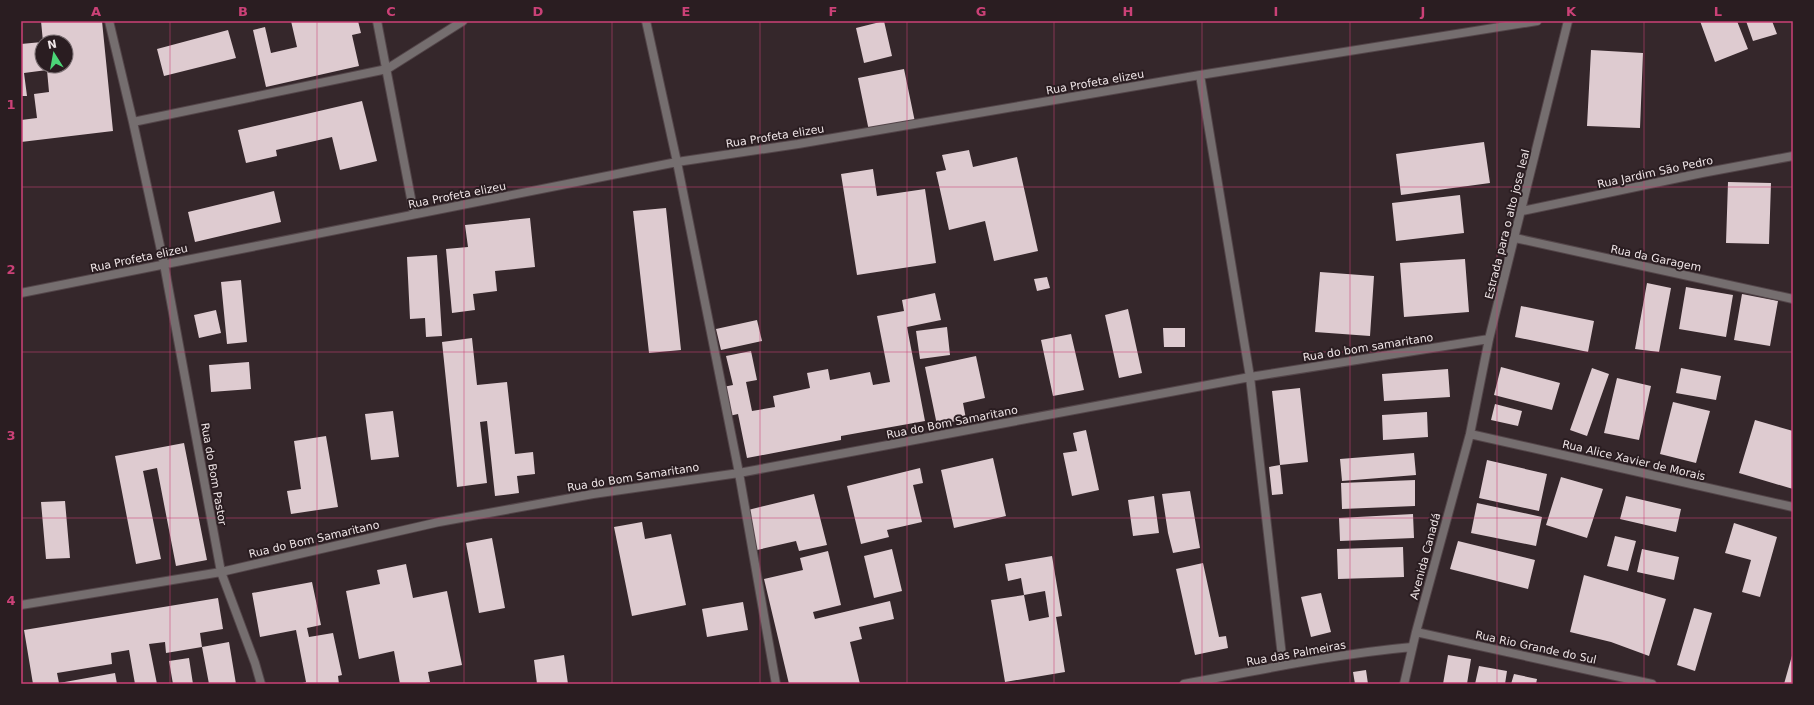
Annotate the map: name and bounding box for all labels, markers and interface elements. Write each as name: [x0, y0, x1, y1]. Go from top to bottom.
text: A: [91, 4, 101, 19]
text: B: [238, 4, 248, 19]
text: C: [386, 4, 396, 19]
text: D: [533, 4, 544, 19]
text: E: [682, 4, 690, 19]
text: F: [829, 4, 837, 19]
text: G: [976, 4, 986, 19]
text: H: [1123, 4, 1133, 19]
text: I: [1274, 4, 1278, 19]
text: J: [1420, 4, 1425, 19]
text: K: [1566, 4, 1577, 19]
text: L: [1714, 4, 1722, 19]
north arrow: [34, 34, 74, 74]
text: N: [46, 37, 58, 52]
street label: Rua Profeta elizeu: [1045, 67, 1145, 98]
text: 1: [6, 97, 16, 112]
street label: Rua Profeta elizeu: [725, 122, 825, 151]
street label: Estrada para o alto jose leal: [1483, 148, 1532, 300]
street label: Rua Jardim São Pedro: [1596, 154, 1714, 191]
street label: Rua Profeta elizeu: [407, 180, 507, 211]
street label: Rua Profeta elizeu: [89, 242, 189, 275]
street label: Rua da Garagem: [1609, 243, 1703, 274]
text: 2: [6, 262, 16, 277]
street label: Rua do bom samaritano: [1302, 331, 1434, 364]
street label: Rua do Bom Samaritano: [885, 403, 1019, 442]
street label: Rua do Bom Pastor: [198, 422, 229, 527]
text: 3: [6, 428, 16, 443]
street label: Rua Alice Xavier de Morais: [1561, 438, 1707, 483]
street label: Rua do Bom Samaritano: [566, 461, 700, 494]
street label: Avenida Canadá: [1408, 511, 1443, 601]
street label: Rua do Bom Samaritano: [248, 518, 381, 561]
text: 4: [6, 593, 16, 608]
street label: Rua Rio Grande do Sul: [1474, 628, 1598, 667]
street label: Rua das Palmeiras: [1245, 638, 1347, 669]

